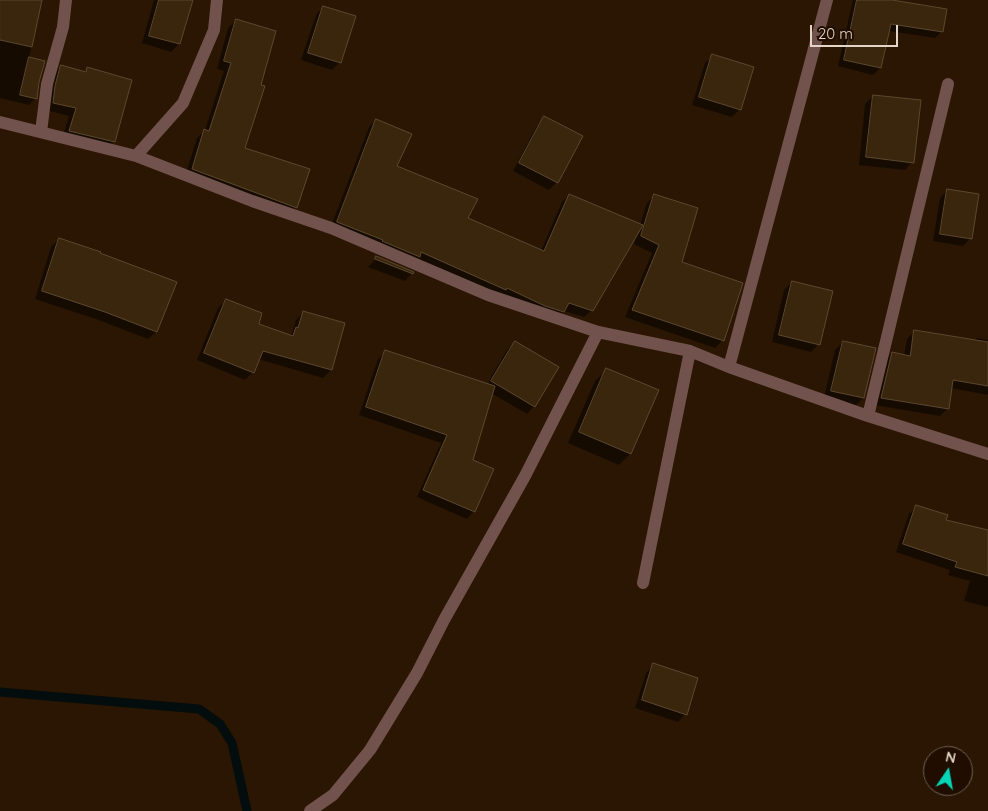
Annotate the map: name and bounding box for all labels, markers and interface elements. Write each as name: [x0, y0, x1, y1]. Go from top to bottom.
scale bar: [813, 15, 900, 47]
text: 20 m: [818, 24, 853, 43]
north arrow: [923, 746, 973, 796]
text: N: [944, 747, 958, 767]

